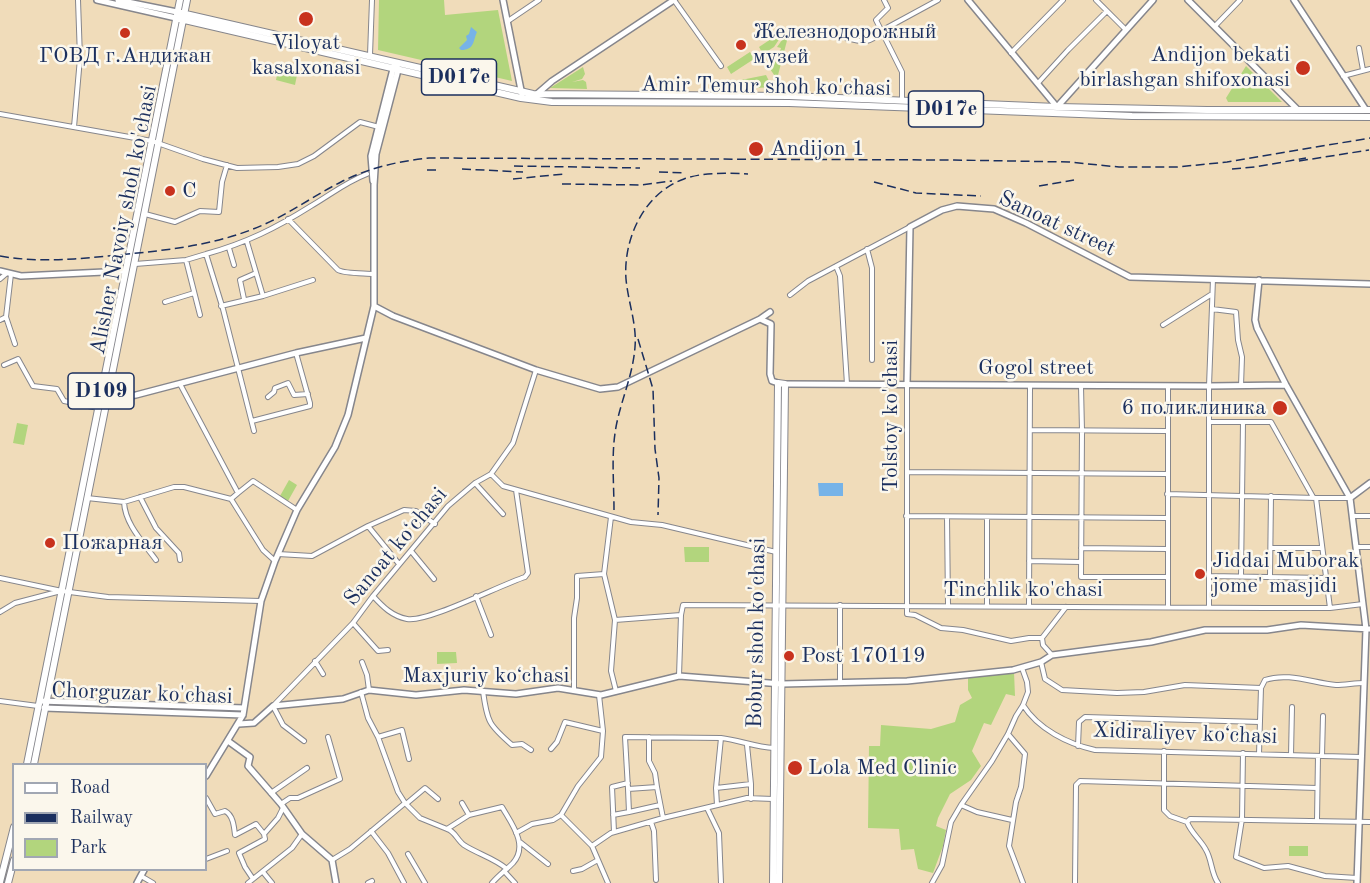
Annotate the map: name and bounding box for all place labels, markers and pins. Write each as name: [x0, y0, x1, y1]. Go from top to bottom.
marker: Viloyat kasalxonasi: [297, 10, 315, 28]
place label: Железнодорожный музей: [753, 19, 937, 70]
marker: ГОВД г.Андижан: [118, 26, 132, 40]
place label: Viloyat kasalxonasi: [252, 30, 360, 82]
marker: Железнодорожный музей: [734, 38, 748, 52]
place label: Аndijon bekati birlashgan shifoxonasi: [1080, 42, 1290, 94]
place label: ГОВД г.Андижан: [39, 43, 211, 69]
marker: Аndijon bekati birlashgan shifoxonasi: [1294, 59, 1312, 77]
place label: Andijon 1: [770, 136, 865, 162]
marker: Andijon 1: [747, 140, 765, 158]
place label: С: [182, 178, 197, 204]
marker: С: [163, 184, 177, 198]
place label: 6 поликлиника: [1121, 395, 1266, 421]
marker: 6 поликлиника: [1271, 399, 1289, 417]
place label: Пожарная: [62, 530, 163, 556]
marker: Пожарная: [43, 536, 57, 550]
place label: Jiddai Muborak jome' masjidi: [1212, 548, 1359, 600]
marker: Jiddai Muborak jome' masjidi: [1193, 567, 1207, 581]
place label: Post 170119: [801, 643, 926, 669]
marker: Post 170119: [782, 649, 796, 663]
place label: Lola Med Clinic: [808, 755, 957, 781]
marker: Lola Med Clinic: [786, 759, 804, 777]

